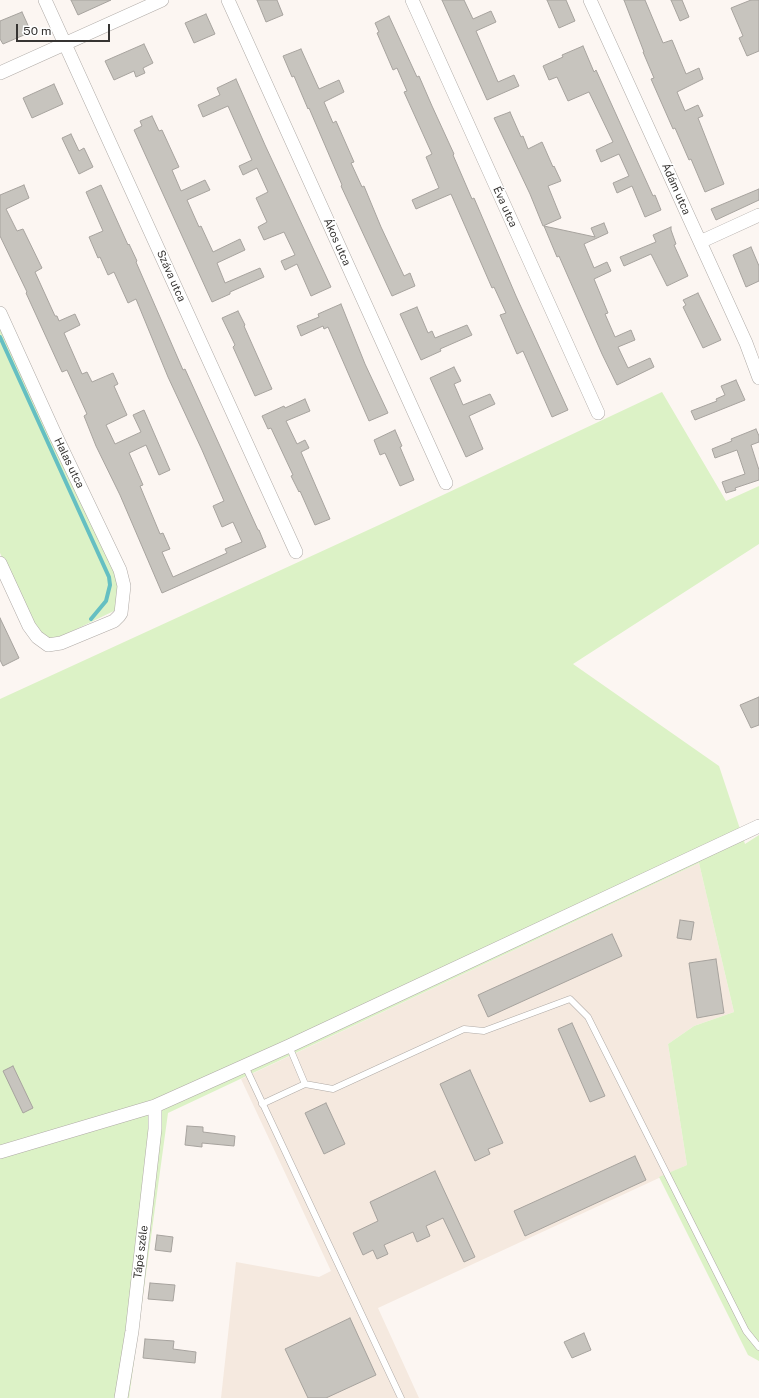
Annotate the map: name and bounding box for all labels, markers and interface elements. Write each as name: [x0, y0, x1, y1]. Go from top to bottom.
scale bar: [18, 16, 112, 42]
text: 50 m: [23, 24, 51, 38]
street label: Ádám utca: [659, 161, 693, 217]
street label: Éva utca: [490, 185, 520, 229]
street label: Ákos utca: [321, 216, 353, 268]
street label: Száva utca: [154, 248, 188, 304]
street label: Halas utca: [51, 436, 87, 490]
street label: Tápé széle: [131, 1225, 151, 1279]

